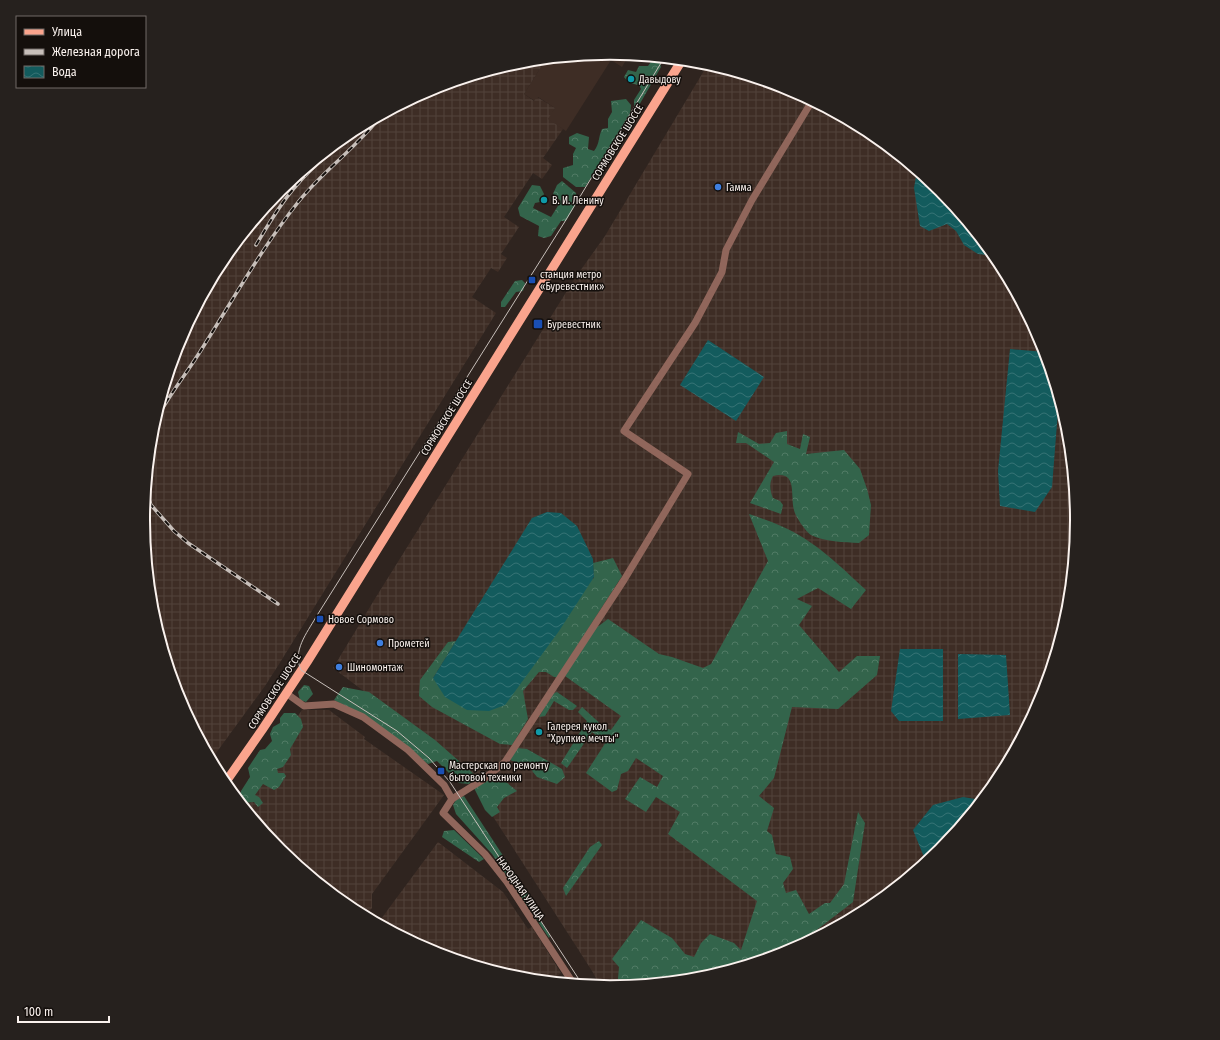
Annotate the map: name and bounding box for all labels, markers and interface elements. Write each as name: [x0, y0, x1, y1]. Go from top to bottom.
legend: [16, 16, 146, 88]
text: Улица: [51, 25, 82, 39]
text: Железная дорога: [52, 45, 140, 59]
text: Вода: [52, 65, 77, 79]
marker: Давыдову: [626, 74, 636, 84]
place label: Давыдову: [638, 74, 681, 86]
street label: СОРМОВСКОЕ ШОССЕ: [590, 102, 646, 183]
marker: Гамма: [713, 182, 723, 192]
place label: Гамма: [726, 182, 752, 194]
marker: В. И. Ленину: [539, 195, 549, 205]
place label: В. И. Ленину: [552, 195, 604, 207]
place label: станция метро «Буревестник»: [540, 269, 604, 293]
marker: станция метро «Буревестник»: [527, 275, 537, 285]
marker: Буревестник: [532, 318, 544, 330]
place label: Буревестник: [547, 319, 601, 331]
street label: СОРМОВСКОЕ ШОССЕ: [419, 377, 475, 458]
marker: Новое Сормово: [315, 614, 325, 624]
place label: Новое Сормово: [328, 614, 394, 626]
marker: Прометей: [375, 638, 385, 648]
place label: Прометей: [388, 638, 430, 650]
street label: СОРМОВСКОЕ ШОССЕ: [246, 651, 304, 732]
marker: Шиномонтаж: [334, 662, 344, 672]
place label: Шиномонтаж: [347, 662, 403, 674]
place label: Галерея кукол "Хрупкие мечты": [547, 721, 619, 745]
marker: Галерея кукол "Хрупкие мечты": [534, 727, 544, 737]
place label: Мастерская по ремонту бытовой техники: [449, 760, 549, 784]
marker: Мастерская по ремонту бытовой техники: [436, 766, 446, 776]
street label: НАРОДНАЯ УЛИЦА: [494, 854, 547, 923]
scale bar: [18, 998, 109, 1024]
text: 100 m: [24, 1005, 53, 1019]

